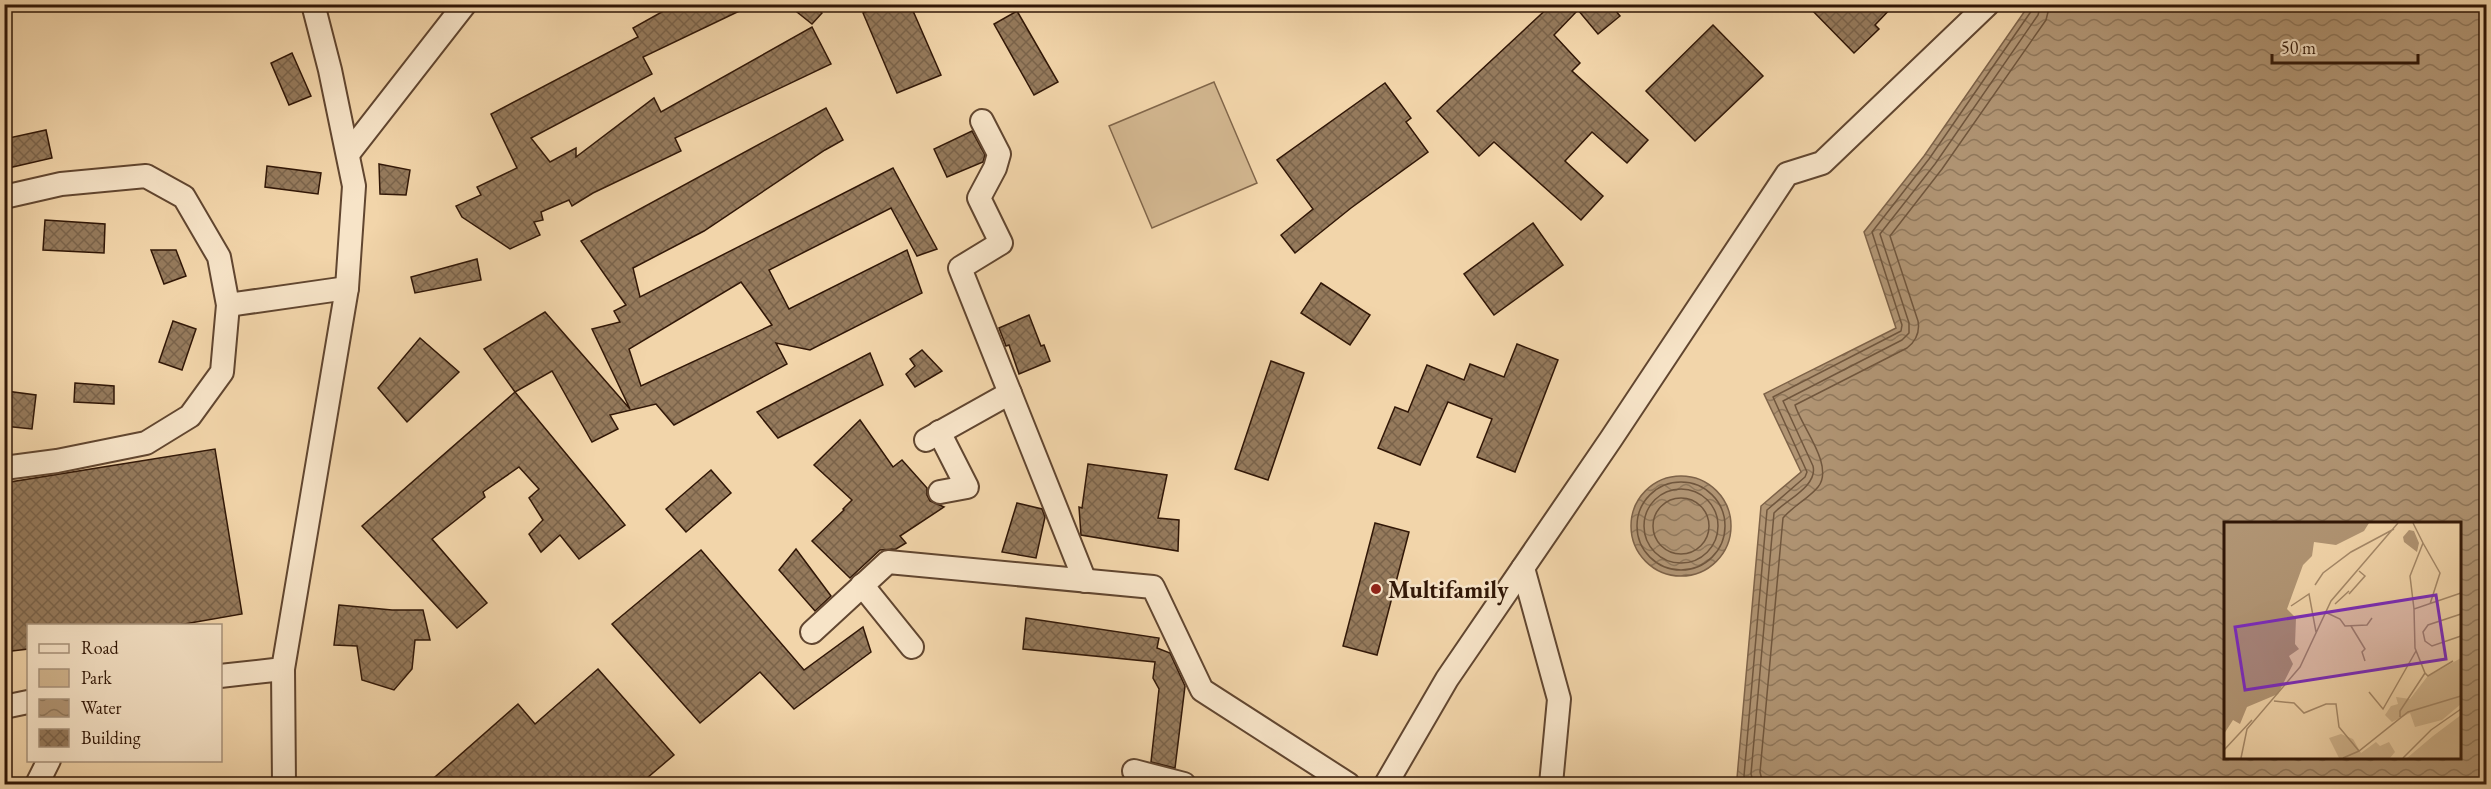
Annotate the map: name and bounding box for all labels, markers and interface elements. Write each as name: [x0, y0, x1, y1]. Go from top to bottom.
scale bar: [2272, 27, 2418, 65]
text: 50 m: [2281, 36, 2316, 59]
inset map: [2224, 522, 2461, 759]
place label: Multifamily: [1388, 574, 1509, 606]
marker: Multifamily: [1369, 582, 1383, 596]
legend: [27, 624, 222, 762]
text: Road: [81, 636, 120, 659]
text: Park: [81, 666, 112, 689]
text: Water: [81, 696, 122, 719]
text: Building: [81, 726, 141, 749]

